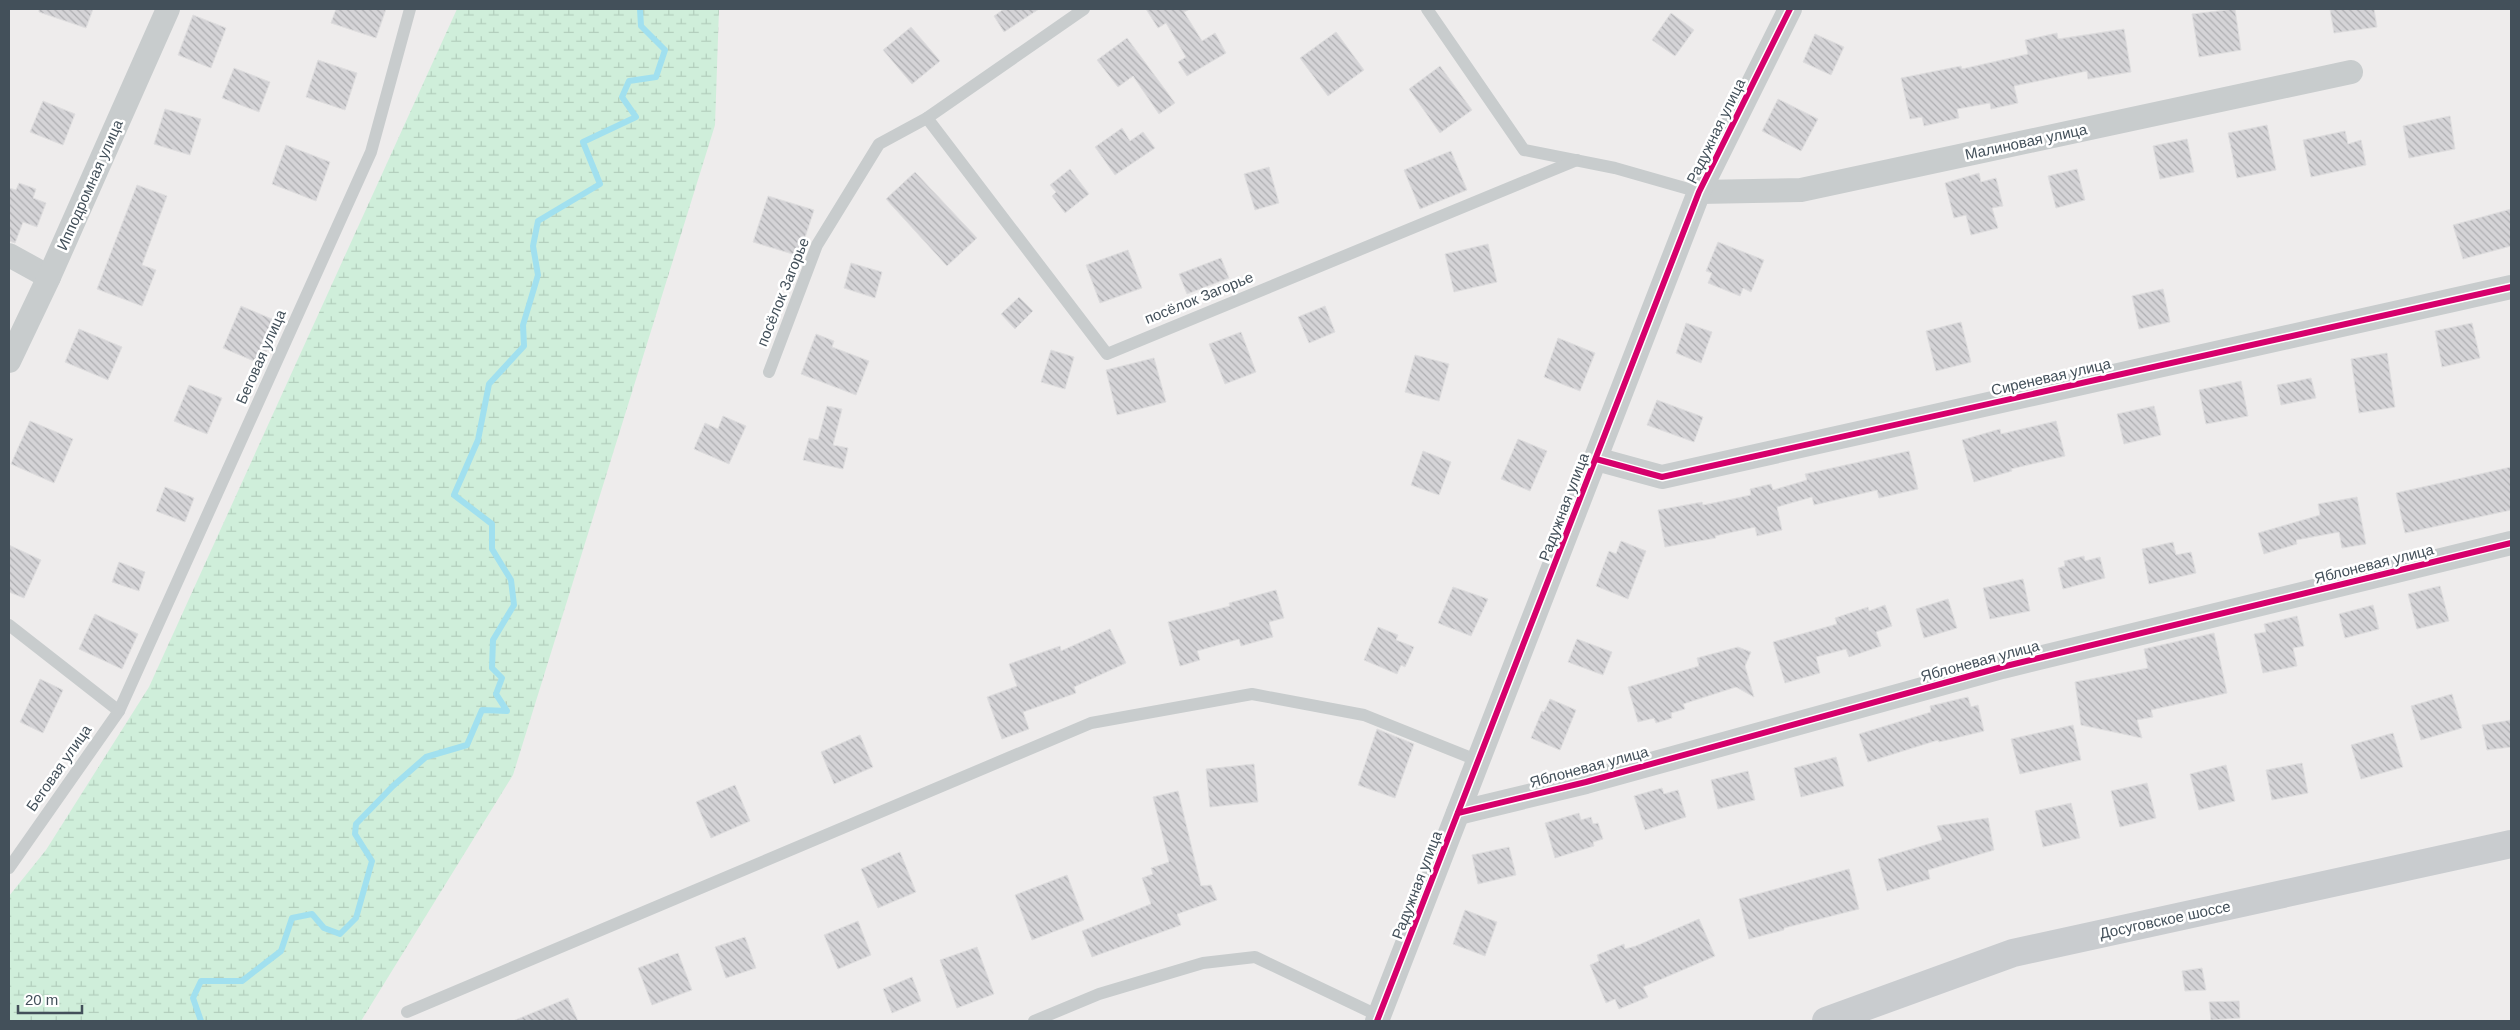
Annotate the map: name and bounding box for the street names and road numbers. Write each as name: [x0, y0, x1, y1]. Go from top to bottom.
street label: Радужная улица: [1683, 75, 1749, 186]
street label: Ипподромная улица: [53, 116, 126, 253]
street label: Малиновая улица: [1963, 120, 2089, 163]
street label: посёлок Загорье: [753, 235, 812, 349]
street label: посёлок Загорье: [1142, 268, 1256, 327]
street label: Беговая улица: [232, 306, 289, 407]
street label: Сиреневая улица: [1989, 354, 2113, 399]
street label: Радужная улица: [1535, 450, 1592, 563]
street label: Яблоневая улица: [2312, 540, 2436, 587]
street label: Яблоневая улица: [1919, 636, 2042, 685]
street label: Беговая улица: [23, 721, 95, 814]
street label: Яблоневая улица: [1528, 742, 1651, 791]
street label: Радужная улица: [1388, 828, 1445, 941]
street label: Досуговское шоссе: [2098, 897, 2232, 942]

